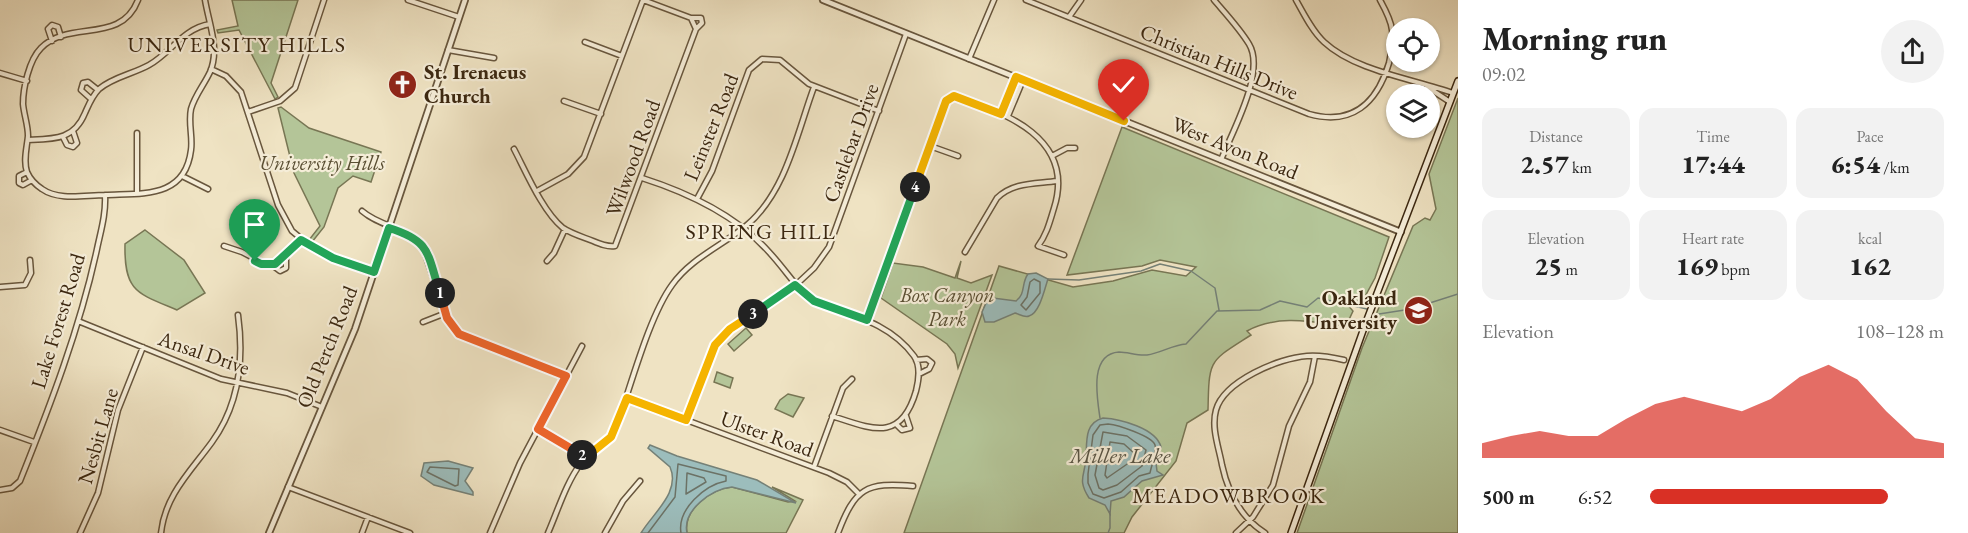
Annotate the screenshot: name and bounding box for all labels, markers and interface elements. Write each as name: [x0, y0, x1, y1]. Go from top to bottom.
text: Morning run: [1482, 17, 1667, 60]
street label: Christian Hills Drive: [1136, 18, 1302, 106]
map controls: [1386, 18, 1440, 138]
button: locate: [1386, 18, 1440, 72]
button: share: [1881, 20, 1944, 83]
district label: UNIVERSITY HILLS: [128, 30, 346, 59]
place label: St. Irenaeus Church: [424, 58, 526, 109]
pin: [1098, 59, 1149, 121]
text: 09:02: [1482, 61, 1525, 87]
church icon: St. Irenaeus Church: [387, 68, 419, 100]
icon: check: [1107, 68, 1140, 101]
street label: Leinster Road: [677, 69, 744, 184]
street label: Castlebar Drive: [817, 80, 885, 206]
button: layers: [1386, 84, 1440, 138]
street label: Wilwood Road: [599, 95, 666, 220]
street label: West Avon Road: [1168, 110, 1303, 185]
text: Distance: [1529, 126, 1583, 147]
text: Time: [1696, 126, 1730, 147]
text: Pace: [1857, 126, 1883, 147]
text: 2.57: [1520, 147, 1569, 181]
text: 17:44: [1681, 147, 1745, 181]
text: 6:54: [1830, 147, 1880, 181]
park label: University Hills: [259, 149, 385, 176]
text: km: [1569, 157, 1592, 178]
text: /km: [1880, 157, 1910, 178]
pin: 4: [900, 172, 930, 202]
text: 4: [911, 176, 919, 197]
pin: [229, 199, 280, 261]
icon: arrive: [238, 208, 271, 241]
district label: SPRING HILL: [686, 217, 836, 246]
text: Elevation: [1527, 228, 1585, 249]
text: Heart rate: [1682, 228, 1744, 249]
text: kcal: [1858, 228, 1882, 249]
text: 25: [1534, 249, 1562, 283]
text: 169: [1676, 249, 1718, 283]
text: 162: [1849, 249, 1891, 283]
street label: Lake Forest Road: [24, 250, 91, 392]
text: m: [1562, 259, 1578, 280]
text: bpm: [1718, 259, 1750, 280]
pin: 1: [425, 278, 455, 308]
park label: Box Canyon Park: [899, 281, 994, 332]
street label: Old Perch Road: [290, 282, 363, 412]
text: 1: [436, 282, 444, 303]
place label: Oakland University: [1305, 284, 1398, 335]
school or university icon: Oakland University: [1402, 294, 1434, 326]
pin: 3: [738, 299, 768, 329]
text: 3: [749, 303, 757, 324]
text: Elevation: [1482, 318, 1554, 344]
text: 108–128 m: [1856, 318, 1944, 344]
street label: Ansal Drive: [154, 324, 253, 381]
street label: Nesbit Lane: [71, 385, 124, 487]
street label: Ulster Road: [717, 404, 818, 463]
pin: 2: [567, 440, 597, 470]
water label: Miller Lake: [1068, 441, 1171, 470]
text: 2: [578, 444, 586, 465]
district label: MEADOWBROOK: [1132, 481, 1326, 510]
text: 500 m: [1482, 484, 1535, 510]
text: 6:52: [1578, 484, 1612, 510]

